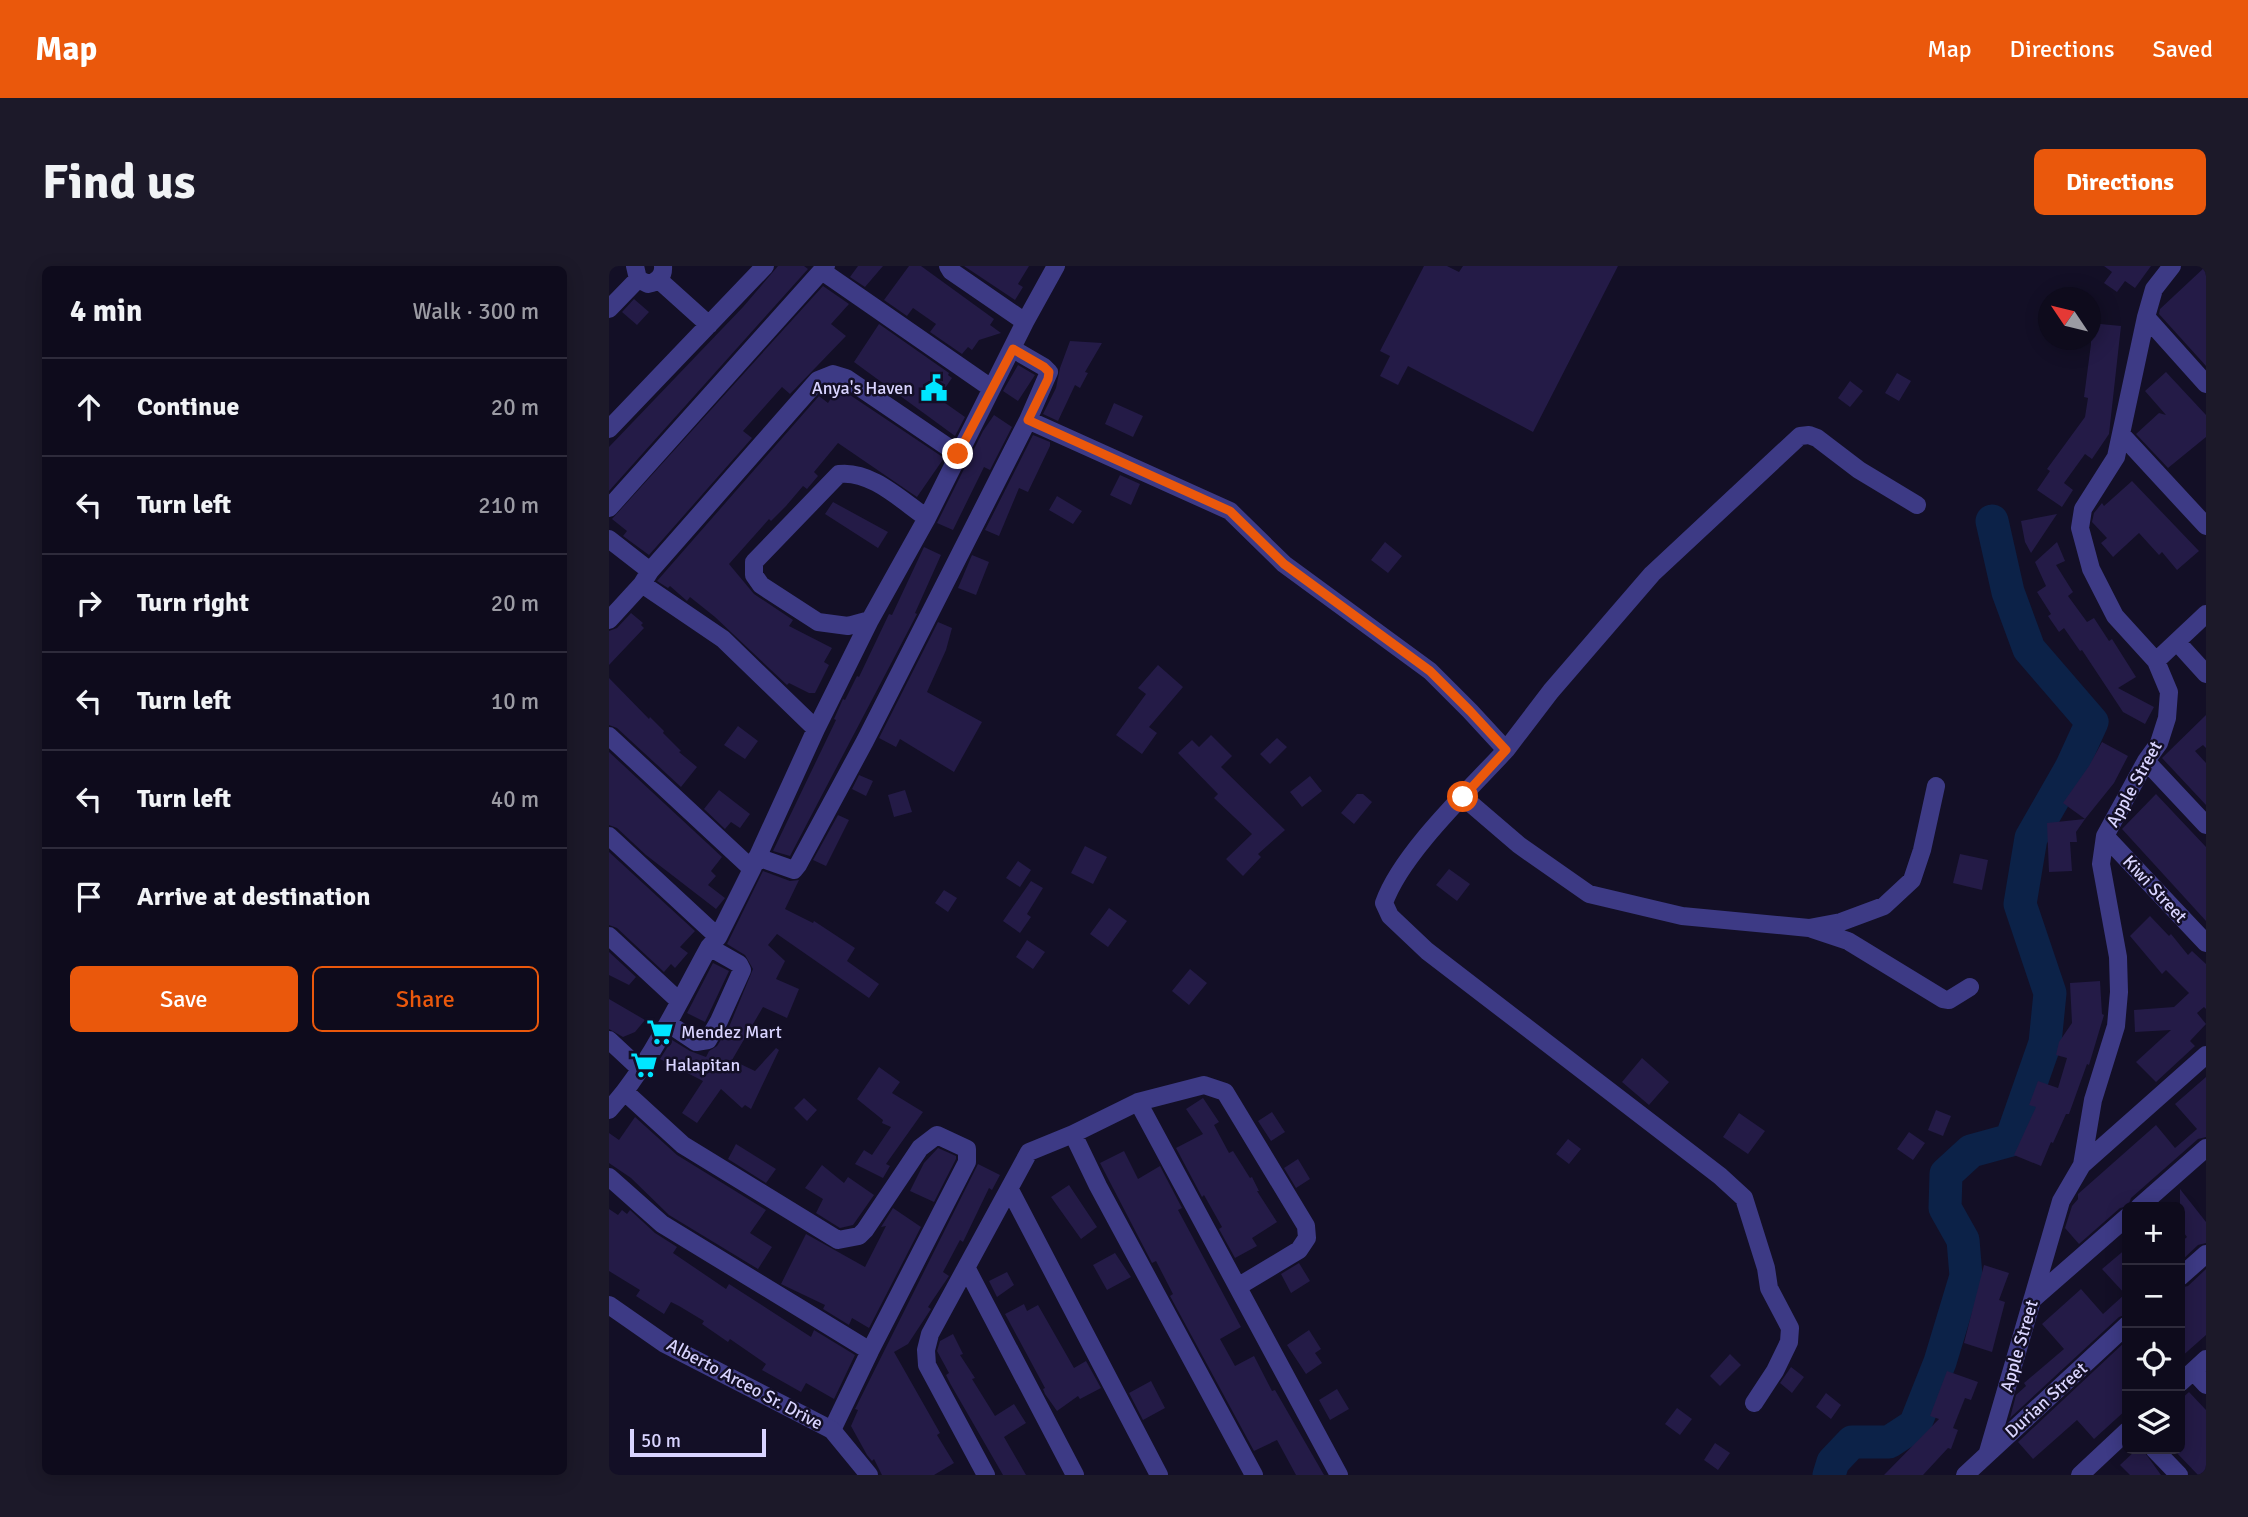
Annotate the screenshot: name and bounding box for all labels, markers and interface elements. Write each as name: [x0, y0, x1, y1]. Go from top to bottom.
text: Map: [35, 29, 97, 70]
text: Map: [1927, 34, 1972, 64]
text: Directions: [2010, 34, 2115, 64]
text: Saved: [2153, 34, 2213, 64]
button: Directions: [2034, 149, 2206, 215]
text: Find us: [42, 152, 195, 212]
north arrow: [2038, 287, 2101, 350]
text: 4 min: [70, 293, 142, 330]
text: Walk · 300 m: [413, 297, 539, 326]
public building icon: Anya's Haven: [919, 373, 949, 403]
place label: Anya's Haven: [812, 377, 913, 399]
icon: ahead: [70, 388, 108, 426]
text: Continue: [137, 391, 239, 423]
text: 20 m: [491, 393, 539, 422]
route end: [942, 438, 973, 469]
icon: left: [70, 486, 108, 524]
text: Turn left: [137, 489, 231, 521]
text: 210 m: [478, 491, 539, 520]
icon: right: [70, 584, 108, 622]
text: Turn right: [137, 587, 249, 619]
text: 20 m: [491, 589, 539, 618]
icon: left: [70, 682, 108, 720]
text: Turn left: [137, 685, 231, 717]
text: 10 m: [491, 687, 539, 716]
street label: Apple Street: [2101, 737, 2167, 831]
icon: left: [70, 780, 108, 818]
route start: [1447, 781, 1478, 812]
text: Turn left: [137, 783, 231, 815]
text: 40 m: [491, 785, 539, 814]
street label: Kiwi Street: [2118, 851, 2192, 927]
icon: arrive: [70, 878, 108, 916]
text: Arrive at destination: [137, 881, 370, 913]
button: Save: [70, 966, 298, 1032]
button: Share: [312, 966, 539, 1032]
supermarket icon: Mendez Mart: [645, 1017, 675, 1047]
place label: Mendez Mart: [681, 1021, 782, 1043]
supermarket icon: Halapitan: [629, 1050, 659, 1080]
place label: Halapitan: [665, 1054, 740, 1076]
map controls: [2122, 1202, 2185, 1454]
button: +: [2122, 1202, 2185, 1265]
button: −: [2122, 1265, 2185, 1328]
street label: Apple Street: [1995, 1297, 2043, 1395]
button: locate: [2122, 1328, 2185, 1391]
street label: Alberto Arceo Sr. Drive: [663, 1334, 827, 1434]
street label: Durian Street: [2000, 1357, 2092, 1443]
button: layers: [2122, 1391, 2185, 1454]
scale bar: [630, 1426, 767, 1458]
text: 50 m: [641, 1429, 681, 1453]

